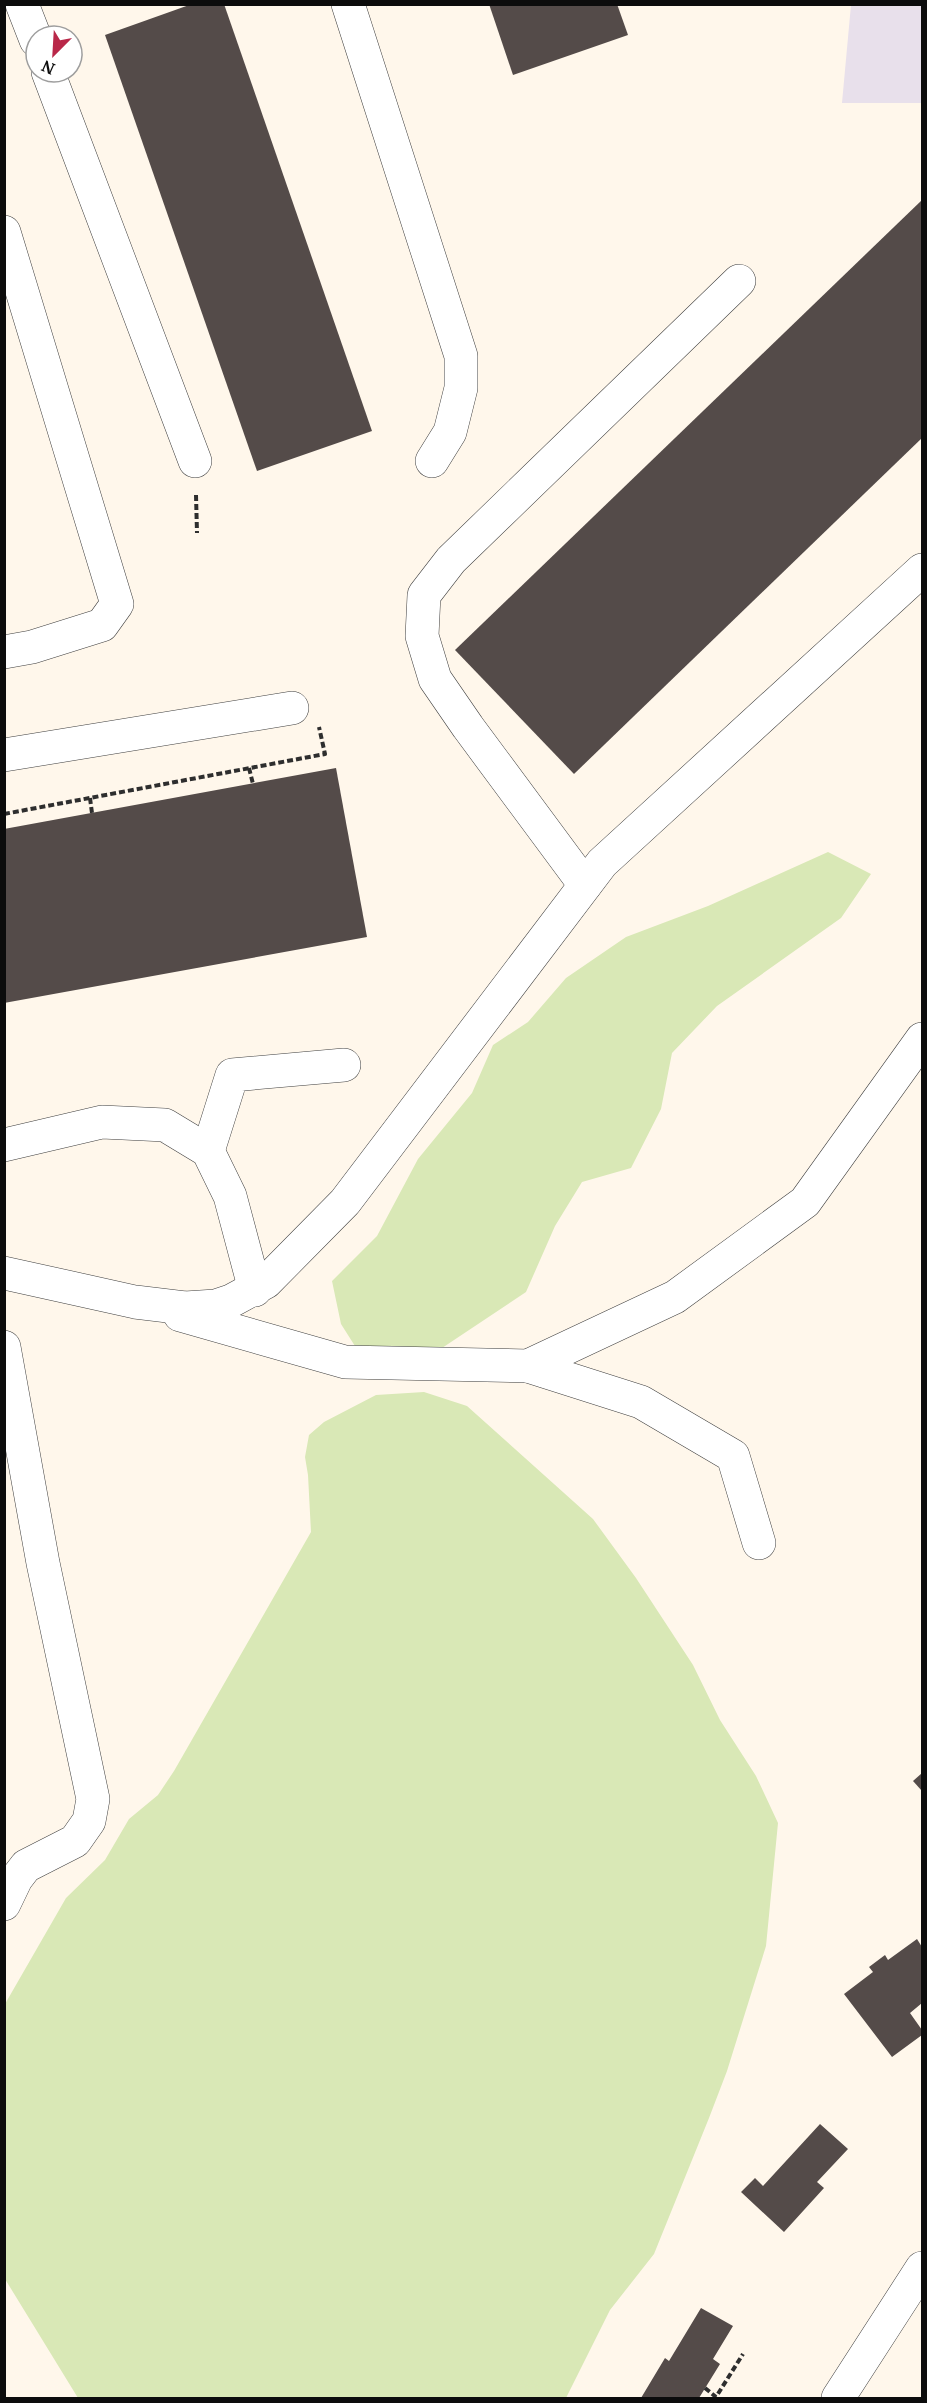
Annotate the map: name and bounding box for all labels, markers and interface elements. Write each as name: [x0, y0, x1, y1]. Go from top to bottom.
north arrow: [24, 24, 84, 84]
text: N: [38, 55, 58, 80]

